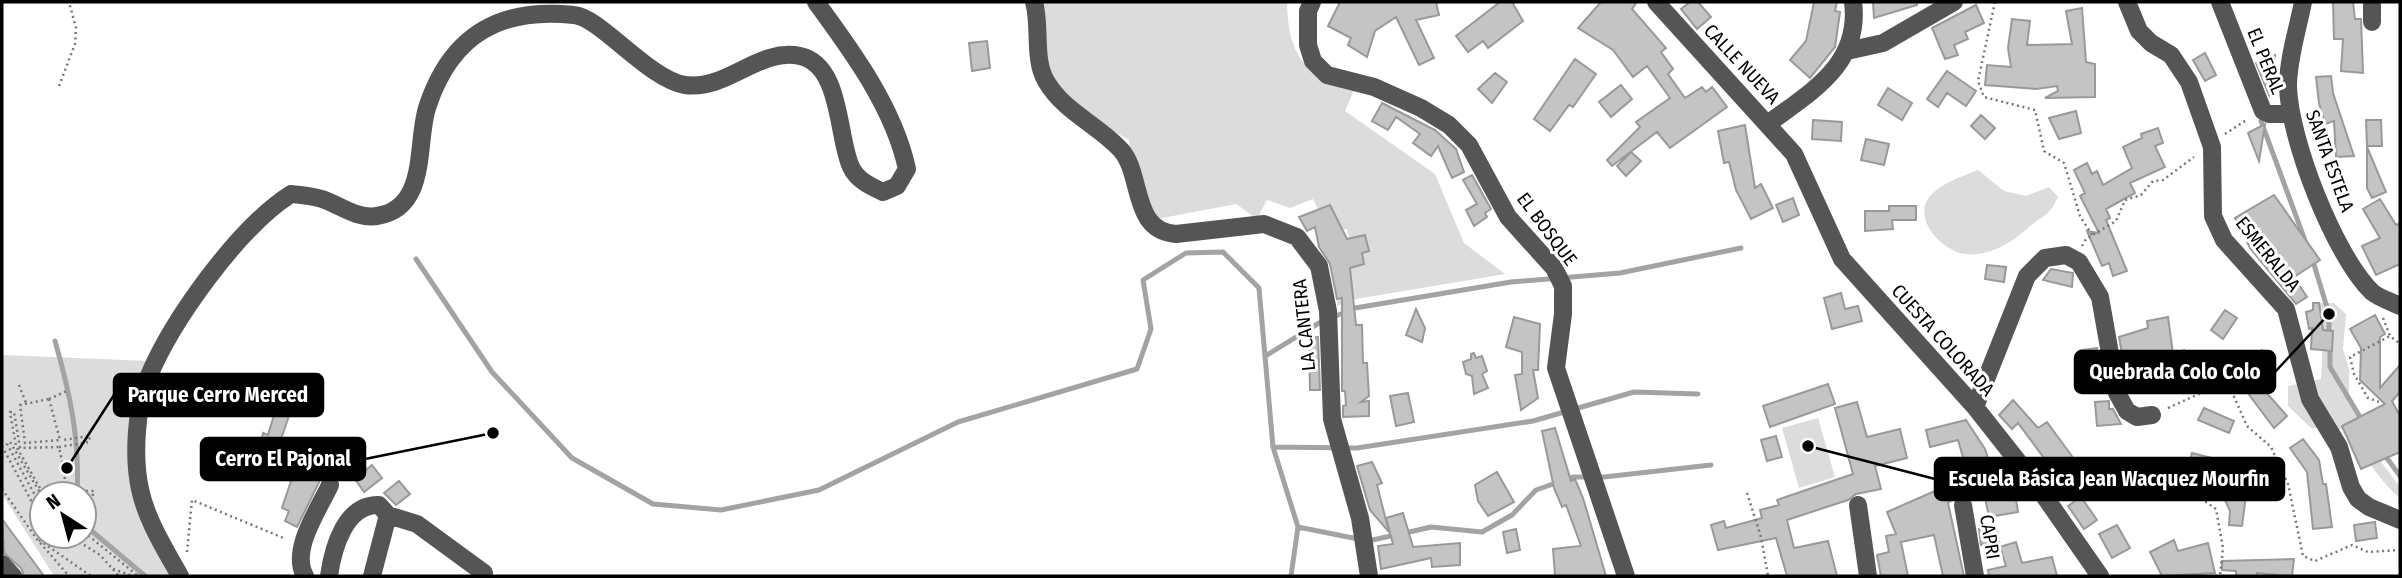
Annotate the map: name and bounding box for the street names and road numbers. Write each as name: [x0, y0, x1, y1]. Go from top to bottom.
street label: CALLE NUEVA: [1699, 19, 1785, 109]
street label: EL PERAL: [2242, 25, 2290, 98]
street label: SANTA ESTELA: [2301, 107, 2359, 215]
street label: EL BOSQUE: [1512, 188, 1582, 270]
street label: ESMERALDA: [2231, 212, 2305, 296]
street label: LA CANTERA: [1288, 278, 1320, 372]
street label: CUESTA COLORADA: [1887, 279, 1999, 401]
street label: CAPRI: [1975, 513, 2005, 561]

